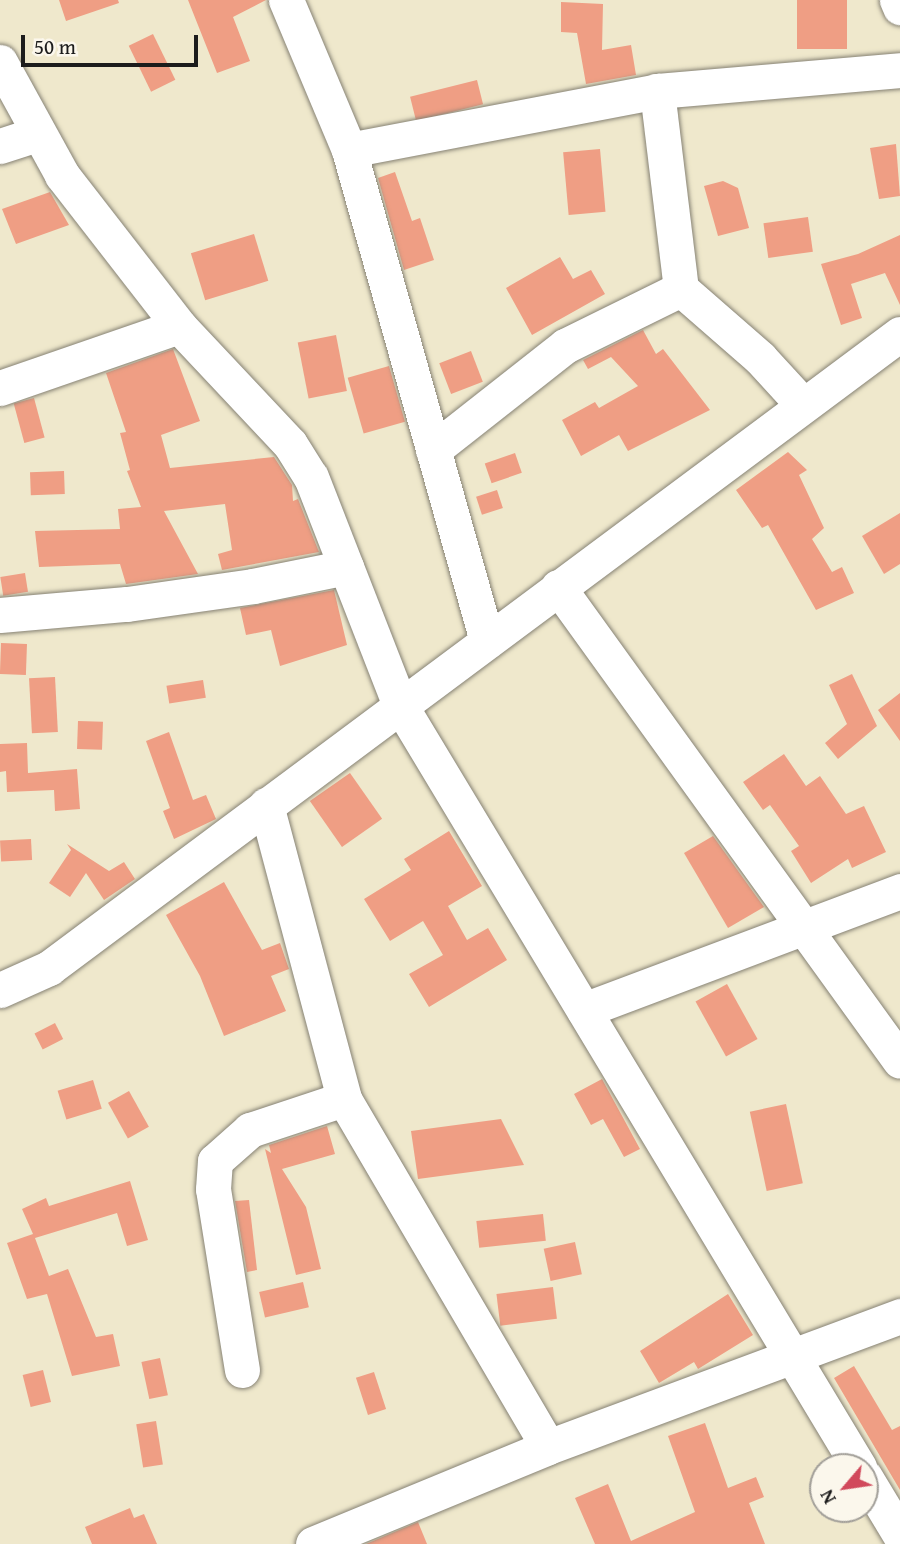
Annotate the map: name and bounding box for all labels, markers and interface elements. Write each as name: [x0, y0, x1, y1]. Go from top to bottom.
scale bar: [24, 21, 201, 65]
text: 50 m: [34, 31, 76, 62]
north arrow: [809, 1453, 879, 1523]
text: N: [812, 1485, 843, 1510]

